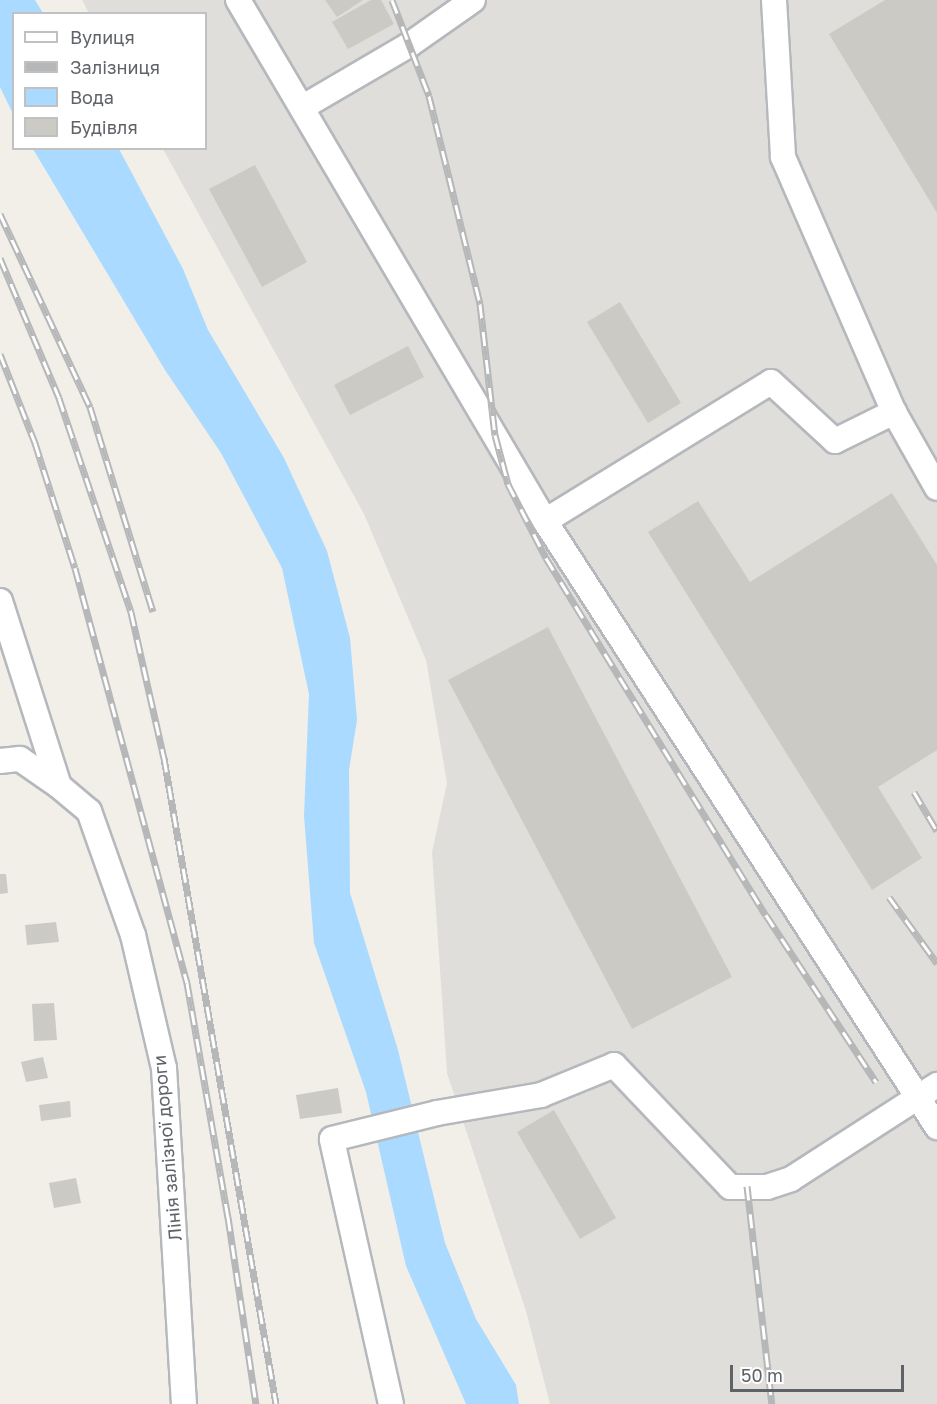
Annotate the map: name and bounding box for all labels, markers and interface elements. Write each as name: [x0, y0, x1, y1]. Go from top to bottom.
legend: [12, 12, 207, 150]
text: Вулиця: [70, 26, 135, 48]
text: Залізниця: [70, 56, 160, 78]
text: Вода: [70, 86, 114, 108]
text: Будівля: [70, 116, 138, 138]
street label: Лінія залізної дороги: [148, 1054, 186, 1242]
scale bar: [733, 1353, 907, 1391]
text: 50 m: [741, 1364, 783, 1386]

